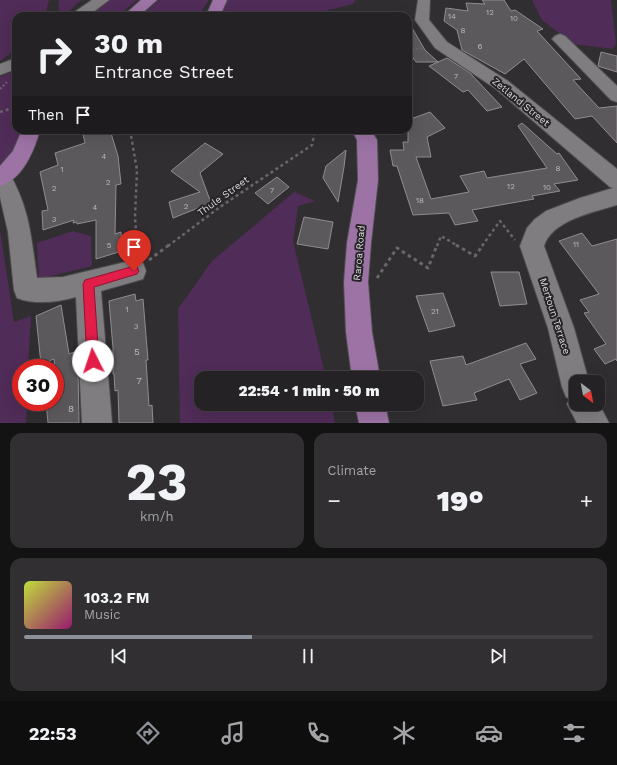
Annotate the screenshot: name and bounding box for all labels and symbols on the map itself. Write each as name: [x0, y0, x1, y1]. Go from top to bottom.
house number: 12: [486, 8, 494, 17]
house number: 14: [448, 12, 456, 21]
house number: 10: [510, 14, 518, 23]
house number: 8: [461, 26, 466, 35]
house number: 6: [478, 42, 483, 51]
house number: 7: [454, 72, 459, 81]
street label: Zetland Street: [490, 76, 553, 129]
house number: 4: [102, 152, 107, 161]
house number: 8: [556, 164, 561, 173]
house number: 1: [60, 165, 64, 174]
street label: Thule Street: [195, 173, 251, 218]
house number: 2: [106, 178, 111, 187]
house number: 12: [507, 182, 515, 191]
house number: 10: [543, 183, 551, 192]
house number: 2: [52, 184, 57, 193]
house number: 7: [270, 186, 275, 195]
house number: 18: [416, 196, 424, 205]
house number: 2: [184, 202, 189, 211]
house number: 4: [93, 203, 98, 212]
house number: 3: [52, 215, 57, 224]
street label: Raroa Road: [351, 225, 367, 281]
pin: [117, 230, 151, 271]
house number: 11: [573, 240, 579, 249]
house number: 5: [107, 241, 112, 250]
street label: Mertoun Terrace: [537, 277, 573, 356]
house number: 1: [125, 305, 129, 314]
house number: 21: [431, 307, 439, 316]
house number: 3: [134, 322, 139, 331]
position arrow: [72, 340, 114, 382]
house number: 5: [134, 346, 140, 357]
speed limit sign: 30: [12, 359, 64, 411]
house number: 7: [136, 375, 142, 386]
north arrow: [569, 375, 605, 411]
house number: 8: [68, 403, 74, 414]

